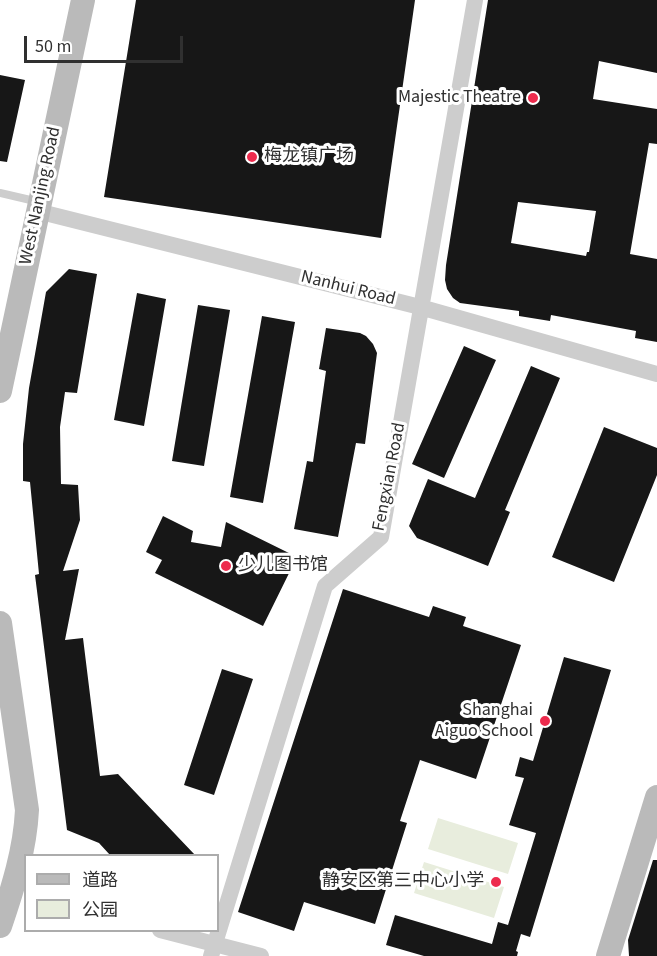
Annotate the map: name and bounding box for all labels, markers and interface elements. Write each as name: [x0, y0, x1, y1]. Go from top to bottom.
scale bar: [27, 24, 186, 62]
text: 50 m: [35, 34, 71, 59]
place label: Majestic Theatre: [398, 87, 521, 109]
marker: Majestic Theatre: [526, 91, 540, 105]
street label: West Nanjing Road: [16, 125, 66, 267]
place label: 梅龙镇广场: [264, 146, 354, 168]
marker: 梅龙镇广场: [245, 150, 259, 164]
street label: Nanhui Road: [298, 267, 398, 311]
street label: Fengxian Road: [369, 421, 411, 533]
place label: 少儿图书馆: [238, 555, 328, 577]
marker: 少儿图书馆: [219, 559, 233, 573]
place label: Shanghai Aiguo School: [435, 700, 533, 742]
marker: Shanghai Aiguo School: [538, 714, 552, 728]
legend: [24, 854, 219, 932]
text: 道路: [82, 868, 118, 893]
place label: 静安区第三中心小学: [322, 871, 484, 893]
marker: 静安区第三中心小学: [489, 875, 503, 889]
text: 公园: [82, 898, 118, 923]

